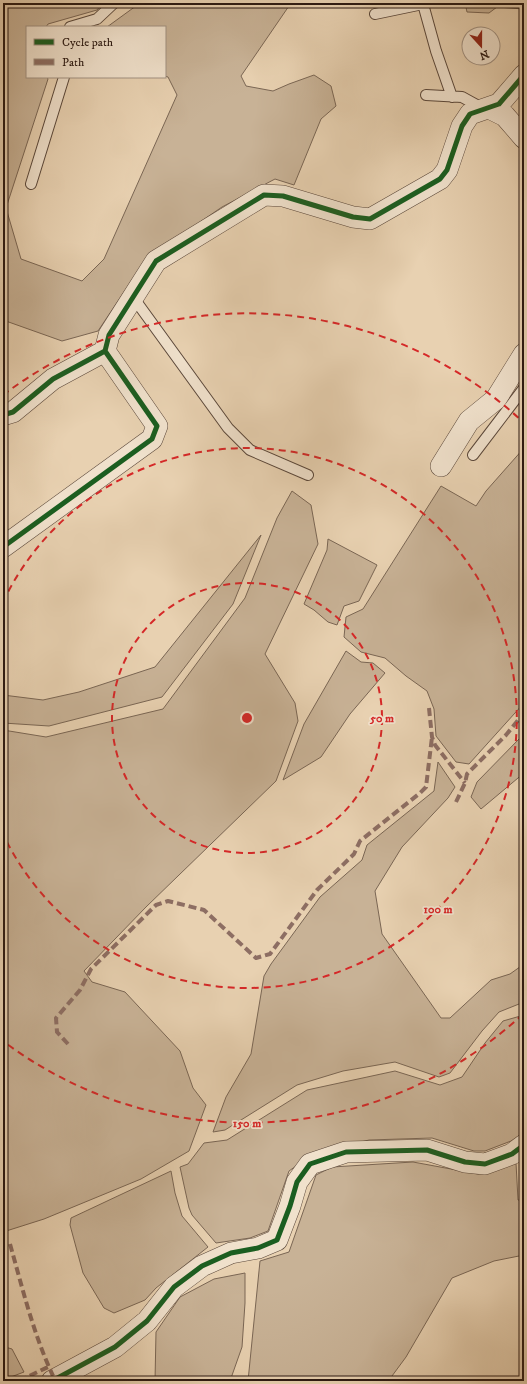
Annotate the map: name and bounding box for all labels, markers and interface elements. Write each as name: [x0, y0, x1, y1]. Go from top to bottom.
legend: [26, 26, 166, 78]
north arrow: [461, 26, 501, 66]
text: Cycle path: [62, 35, 114, 50]
text: N: [478, 46, 491, 63]
text: Path: [62, 55, 85, 70]
centre of rings: [240, 711, 254, 725]
text: 50 m: [369, 711, 394, 726]
text: 100 m: [424, 902, 452, 917]
text: 150 m: [233, 1116, 261, 1131]

